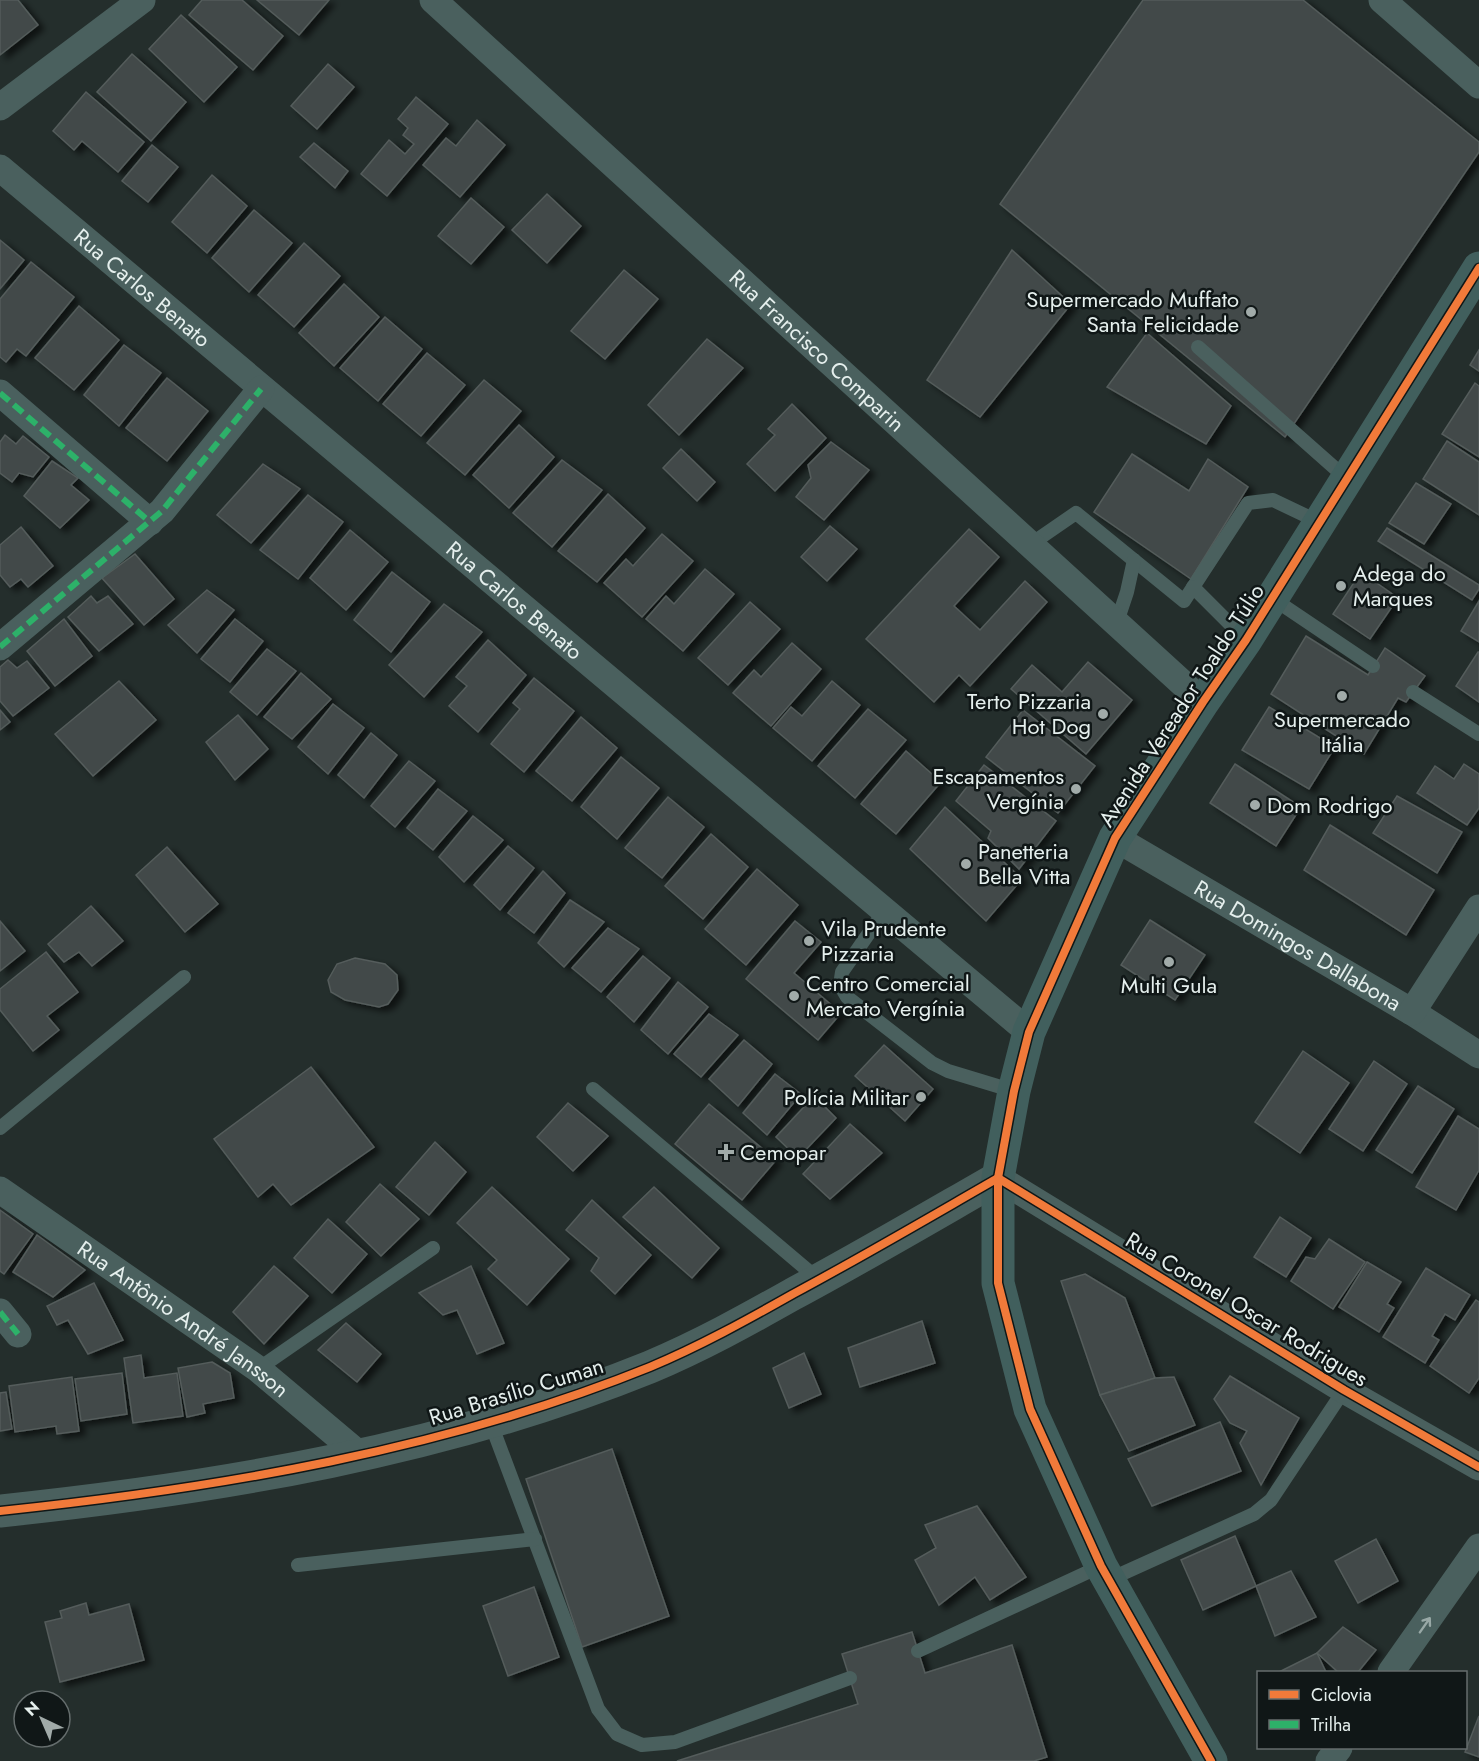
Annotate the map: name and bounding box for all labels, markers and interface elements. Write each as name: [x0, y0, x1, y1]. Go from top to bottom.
street label: Rua Carlos Benato: [67, 221, 218, 355]
street label: Rua Francisco Comparin: [722, 262, 912, 439]
place label: Supermercado Muffato Santa Felicidade: [1026, 283, 1239, 340]
marker: Supermercado Muffato Santa Felicidade: [1244, 305, 1258, 319]
street label: Rua Carlos Benato: [439, 533, 590, 667]
place label: Adega do Marques: [1353, 557, 1446, 614]
street label: Avenida Vereador Toaldo Túlio: [1090, 577, 1272, 833]
marker: Adega do Marques: [1334, 579, 1348, 593]
place label: Terto Pizzaria Hot Dog: [967, 685, 1091, 742]
marker: Supermercado Itália: [1335, 689, 1349, 703]
place label: Supermercado Itália: [1274, 703, 1410, 760]
marker: Terto Pizzaria Hot Dog: [1096, 707, 1110, 721]
place label: Escapamentos Vergínia: [933, 760, 1064, 817]
marker: Escapamentos Vergínia: [1069, 782, 1083, 796]
place label: Dom Rodrigo: [1267, 789, 1392, 821]
marker: Dom Rodrigo: [1248, 798, 1262, 812]
place label: Panetteria Bella Vitta: [978, 835, 1070, 892]
marker: Panetteria Bella Vitta: [959, 857, 973, 871]
street label: Rua Domingos Dallabona: [1188, 872, 1408, 1019]
place label: Vila Prudente Pizzaria: [821, 912, 946, 969]
marker: Vila Prudente Pizzaria: [802, 934, 816, 948]
marker: Multi Gula: [1162, 955, 1176, 969]
place label: Centro Comercial Mercato Vergínia: [806, 967, 970, 1024]
place label: Multi Gula: [1121, 969, 1217, 1001]
marker: Centro Comercial Mercato Vergínia: [787, 989, 801, 1003]
place label: Polícia Militar: [784, 1081, 909, 1113]
marker: Polícia Militar: [914, 1090, 928, 1104]
place label: Cemopar: [740, 1136, 827, 1168]
marker: Cemopar: [717, 1143, 735, 1161]
street label: Rua Coronel Oscar Rodrigues: [1120, 1224, 1374, 1394]
street label: Rua Antônio André Jansson: [71, 1232, 296, 1405]
street label: Rua Brasílio Cuman: [425, 1349, 607, 1433]
one-way arrow: [1419, 1617, 1431, 1633]
legend: [1257, 1671, 1467, 1749]
text: Ciclovia: [1311, 1682, 1372, 1708]
north arrow: [12, 1689, 72, 1749]
text: N: [19, 1696, 44, 1721]
text: Trilha: [1311, 1712, 1351, 1738]

